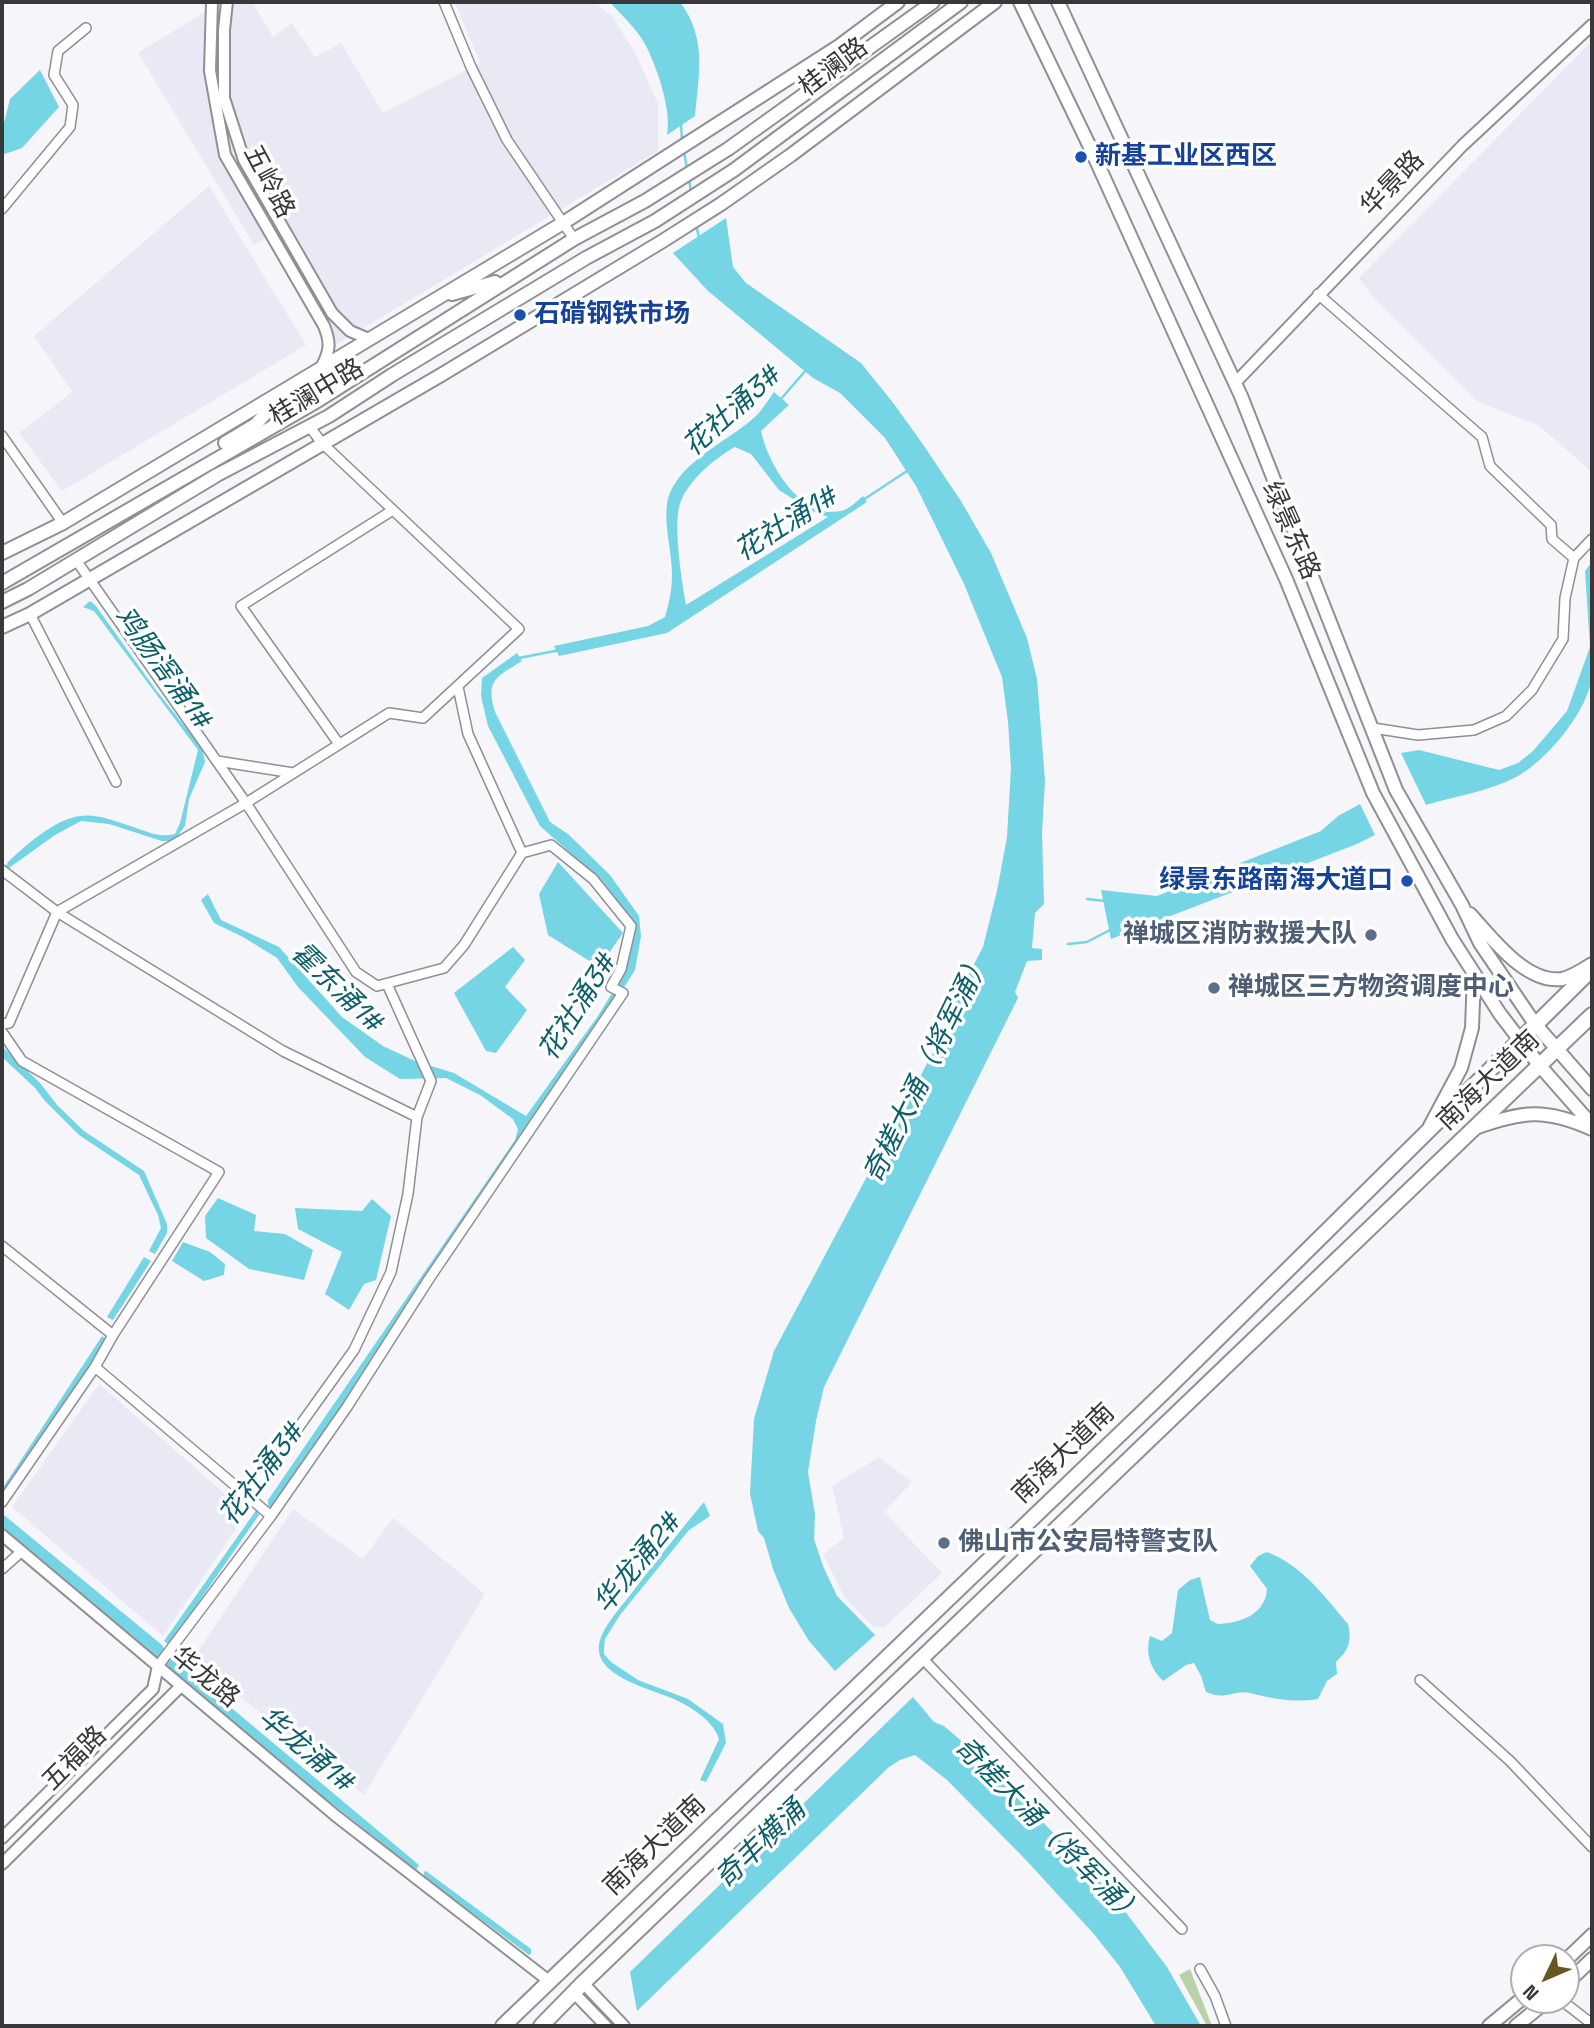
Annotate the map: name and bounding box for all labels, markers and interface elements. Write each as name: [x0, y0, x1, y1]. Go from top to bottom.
street label: 桂澜路: [793, 32, 875, 104]
street label: 五岭路: [236, 140, 300, 224]
place label: 新基工业区西区: [1095, 141, 1277, 173]
street label: 华景路: [1355, 145, 1431, 223]
marker: 新基工业区西区: [1073, 149, 1089, 165]
place label: 石𬒔钢铁市场: [534, 299, 690, 331]
marker: 石𬒔钢铁市场: [512, 307, 528, 323]
street label: 桂澜中路: [264, 353, 370, 433]
water label: 花社涌3#: [677, 360, 787, 464]
street label: 绿景东路: [1255, 477, 1325, 585]
water label: 花社涌1#: [729, 481, 843, 569]
water label: 鸡肠滘涌1#: [107, 601, 217, 735]
place label: 绿景东路南海大道口: [1159, 865, 1393, 897]
marker: 绿景东路南海大道口: [1399, 873, 1415, 889]
place label: 禅城区消防救援大队: [1123, 919, 1357, 951]
marker: 禅城区消防救援大队: [1363, 927, 1379, 943]
water label: 霍东涌1#: [284, 937, 388, 1039]
water label: 奇槎大涌（将军涌）: [858, 947, 998, 1189]
water label: 花社涌3#: [532, 949, 624, 1067]
place label: 禅城区三方物资调度中心: [1228, 972, 1514, 1004]
marker: 禅城区三方物资调度中心: [1206, 980, 1222, 996]
street label: 南海大道南: [1431, 1025, 1547, 1137]
street label: 南海大道南: [1006, 1398, 1122, 1510]
water label: 花社涌3#: [213, 1418, 311, 1532]
water label: 华龙涌2#: [588, 1507, 688, 1621]
place label: 佛山市公安局特警支队: [958, 1527, 1218, 1559]
marker: 佛山市公安局特警支队: [936, 1535, 952, 1551]
street label: 华龙路: [165, 1641, 245, 1715]
water label: 华龙涌1#: [251, 1701, 359, 1799]
street label: 五福路: [36, 1720, 114, 1798]
water label: 奇槎大涌（将军涌）: [947, 1731, 1149, 1933]
street label: 南海大道南: [597, 1790, 713, 1902]
water label: 奇丰横涌: [709, 1794, 813, 1896]
north arrow: [1510, 1944, 1580, 2014]
text: N: [1518, 1979, 1544, 2006]

